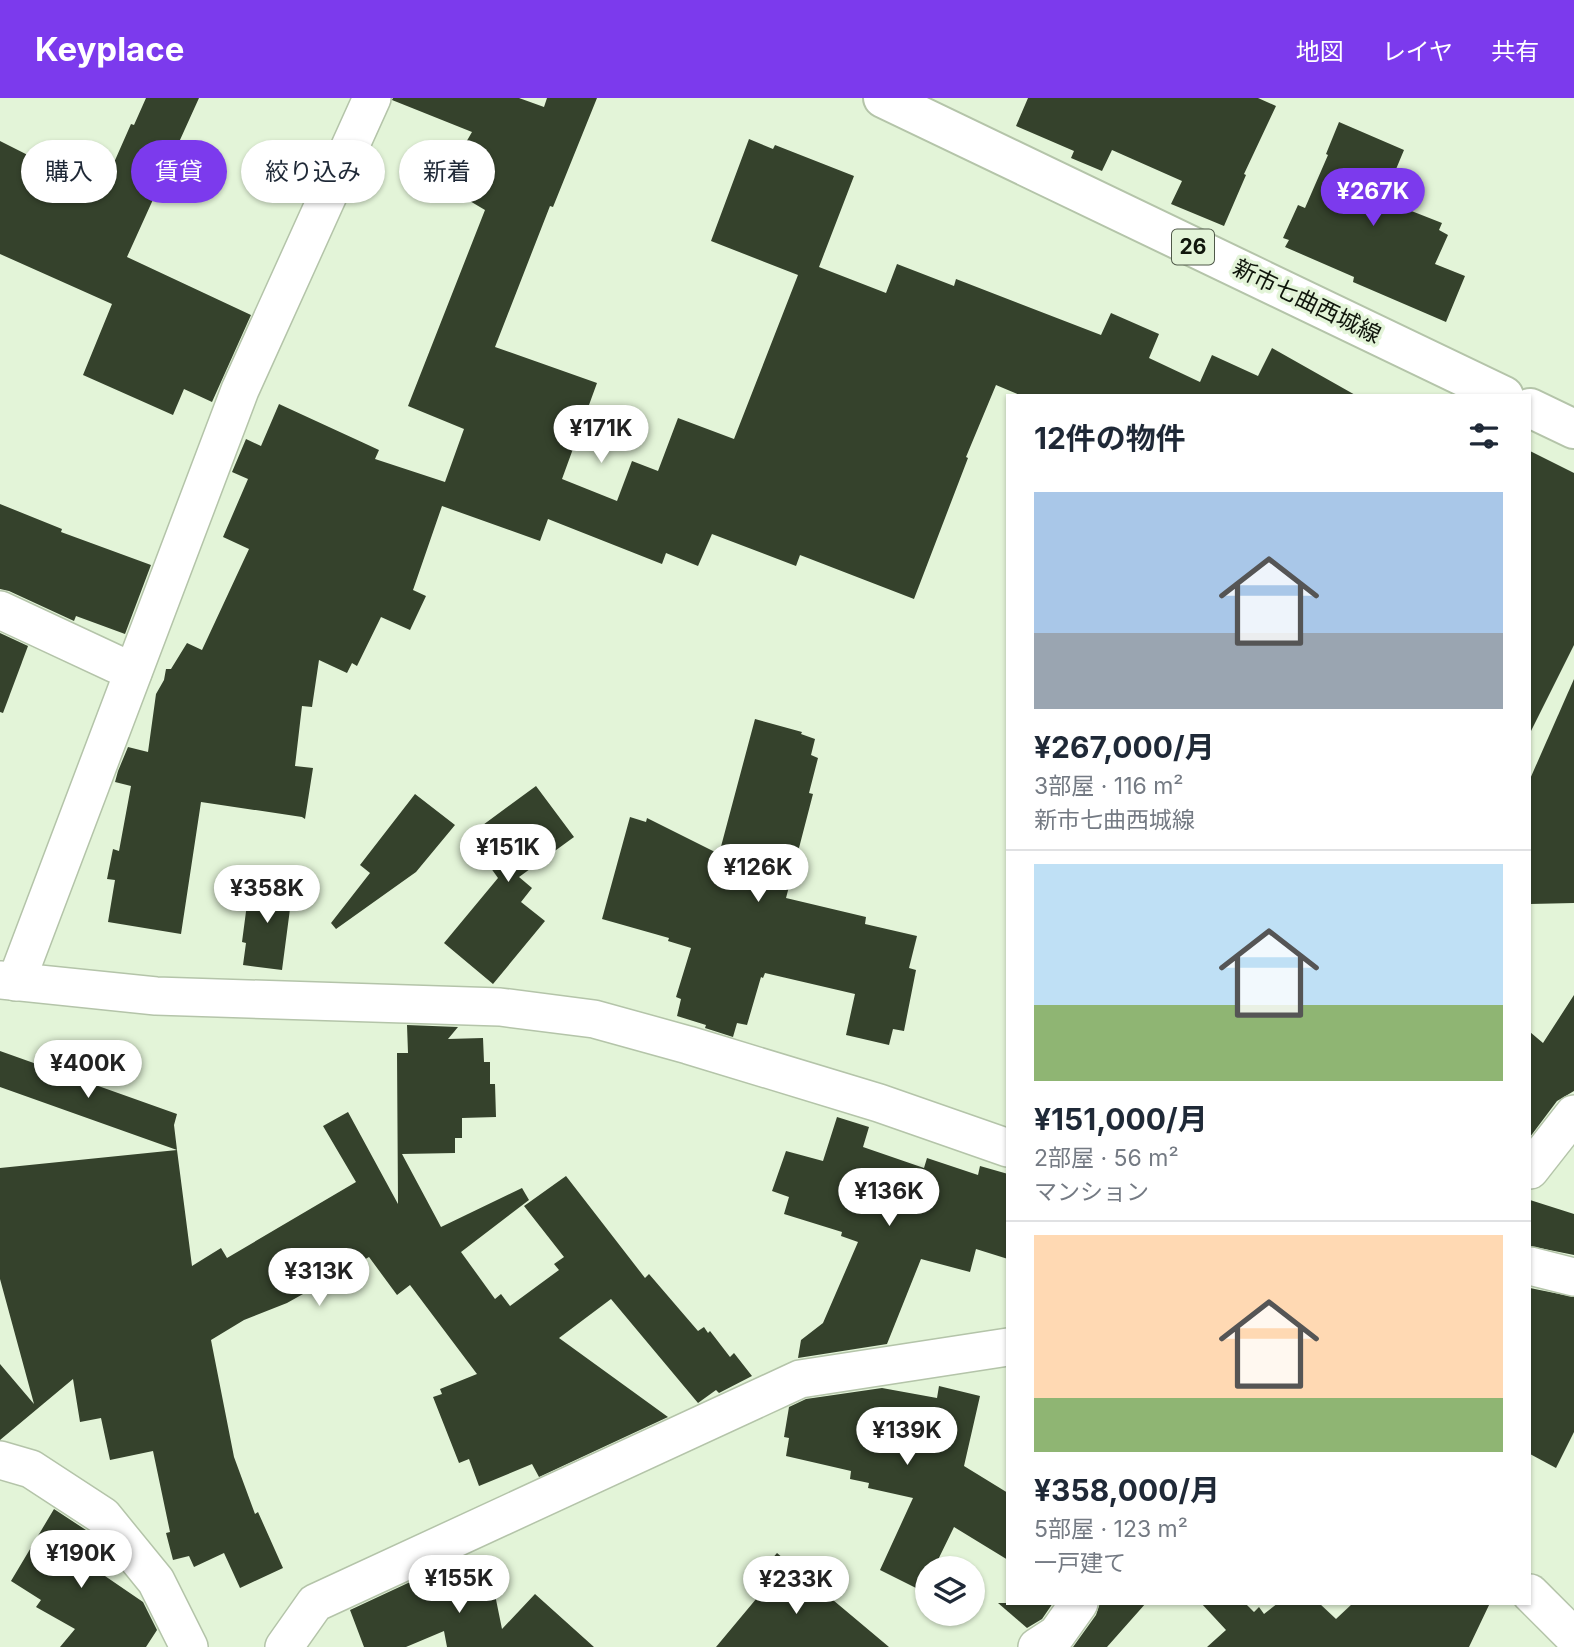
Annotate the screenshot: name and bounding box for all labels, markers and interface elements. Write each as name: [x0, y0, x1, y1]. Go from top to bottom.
text: Keyplace: [35, 29, 184, 69]
text: 地図: [1296, 37, 1344, 66]
text: レイヤ: [1382, 37, 1453, 66]
text: 共有: [1491, 37, 1539, 66]
chip: 購入: [21, 140, 117, 203]
chip: 賃貸: [131, 140, 227, 203]
chip: 絞り込み: [241, 140, 385, 203]
chip: 新着: [399, 140, 495, 203]
pin: ¥267K: [1324, 169, 1422, 228]
text: ¥267K: [1337, 177, 1409, 205]
road number: 26: [1172, 230, 1214, 264]
street label: 新市七曲西城線: [1229, 253, 1385, 349]
pin: ¥171K: [552, 406, 650, 465]
text: ¥171K: [570, 414, 632, 442]
icon: filters: [1465, 417, 1503, 455]
text: 12件の物件: [1034, 420, 1186, 456]
icon: home: [1206, 538, 1332, 664]
text: ¥267,000/月: [1034, 729, 1215, 765]
text: 3部屋 · 116 m²: [1034, 772, 1184, 800]
text: 新市七曲西城線: [1034, 806, 1195, 834]
pin: ¥151K: [459, 824, 557, 884]
text: ¥151K: [476, 833, 540, 861]
pin: ¥126K: [709, 844, 807, 904]
text: ¥126K: [724, 853, 793, 881]
pin: ¥358K: [218, 866, 316, 925]
text: ¥358K: [230, 874, 304, 902]
icon: home: [1206, 910, 1332, 1036]
pin: ¥400K: [39, 1040, 137, 1100]
text: ¥400K: [50, 1049, 126, 1077]
text: ¥151,000/月: [1034, 1101, 1208, 1137]
text: 2部屋 · 56 m²: [1034, 1144, 1179, 1172]
pin: ¥136K: [840, 1168, 938, 1228]
text: ¥136K: [854, 1177, 924, 1205]
text: マンション: [1034, 1178, 1149, 1206]
pin: ¥313K: [270, 1248, 368, 1308]
text: ¥313K: [284, 1257, 354, 1285]
icon: home: [1206, 1281, 1332, 1407]
pin: ¥139K: [858, 1408, 956, 1467]
text: ¥139K: [872, 1416, 942, 1444]
text: ¥358,000/月: [1034, 1472, 1220, 1508]
text: 5部屋 · 123 m²: [1034, 1515, 1188, 1543]
pin: ¥190K: [32, 1530, 130, 1590]
text: ¥190K: [46, 1539, 116, 1567]
text: 一戸建て: [1034, 1549, 1126, 1577]
pin: ¥155K: [410, 1556, 508, 1615]
pin: ¥233K: [747, 1556, 845, 1616]
map controls: [915, 1556, 985, 1626]
button: layers: [915, 1556, 985, 1626]
text: ¥155K: [425, 1564, 493, 1592]
text: ¥233K: [759, 1565, 833, 1593]

